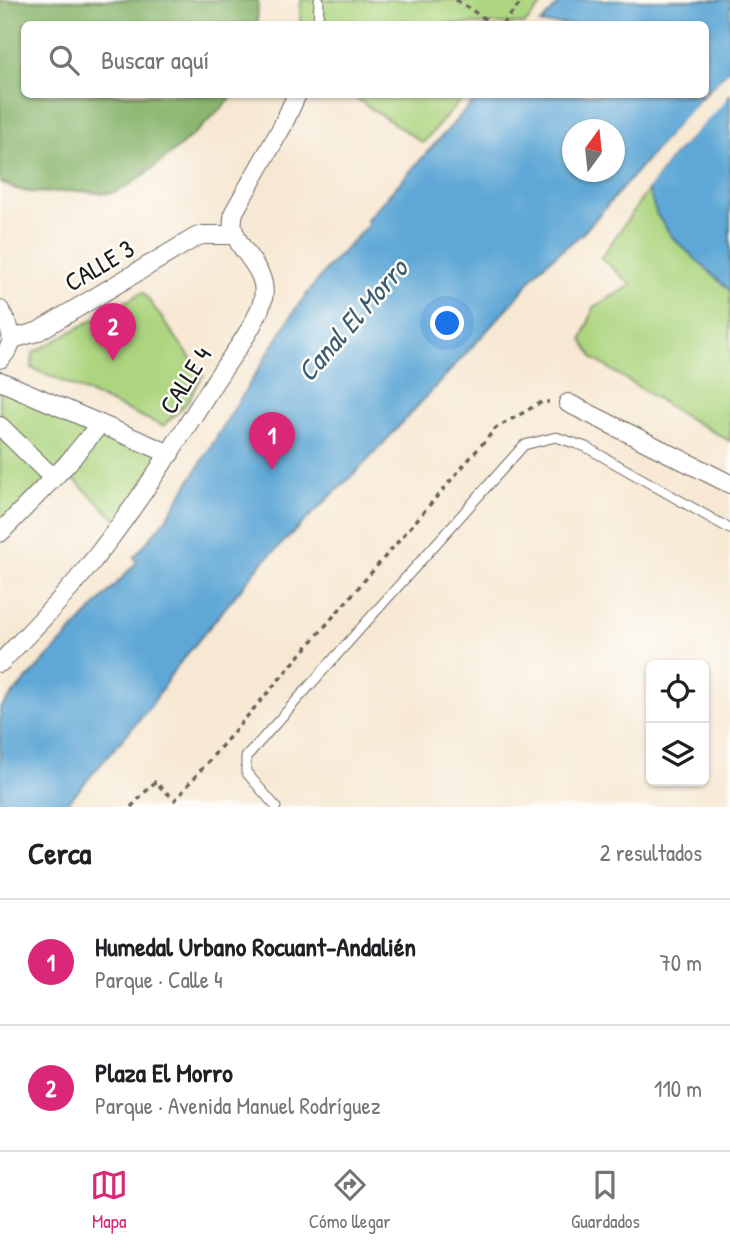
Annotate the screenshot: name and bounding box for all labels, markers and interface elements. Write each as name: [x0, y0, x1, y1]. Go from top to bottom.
search box: [21, 21, 709, 98]
icon: search: [45, 41, 83, 79]
text: Buscar aquí: [101, 42, 209, 77]
north arrow: [562, 119, 625, 182]
street label: CALLE 3: [58, 231, 140, 299]
water label: Canal El Morro: [288, 249, 417, 389]
pin: 2: [90, 303, 136, 361]
your location: [430, 306, 464, 340]
street label: CALLE 4: [151, 340, 219, 420]
pin: 1: [249, 412, 295, 470]
map controls: [646, 660, 709, 786]
button: locate: [646, 660, 709, 723]
button: layers: [646, 723, 709, 786]
text: Cerca: [28, 833, 91, 873]
text: 2 resultados: [600, 837, 702, 868]
text: Humedal Urbano Rocuant-Andalién: [95, 929, 416, 964]
text: 1: [47, 947, 55, 978]
text: 70 m: [659, 947, 702, 978]
text: Parque · Calle 4: [95, 964, 223, 995]
text: Plaza El Morro: [95, 1055, 233, 1090]
text: 2: [46, 1073, 56, 1104]
text: 110 m: [654, 1073, 702, 1104]
text: Parque · Avenida Manuel Rodríguez: [95, 1090, 381, 1121]
tab: Mapa: [90, 1166, 128, 1234]
tab: Cómo llegar: [309, 1166, 391, 1234]
tab: Guardados: [571, 1166, 640, 1234]

